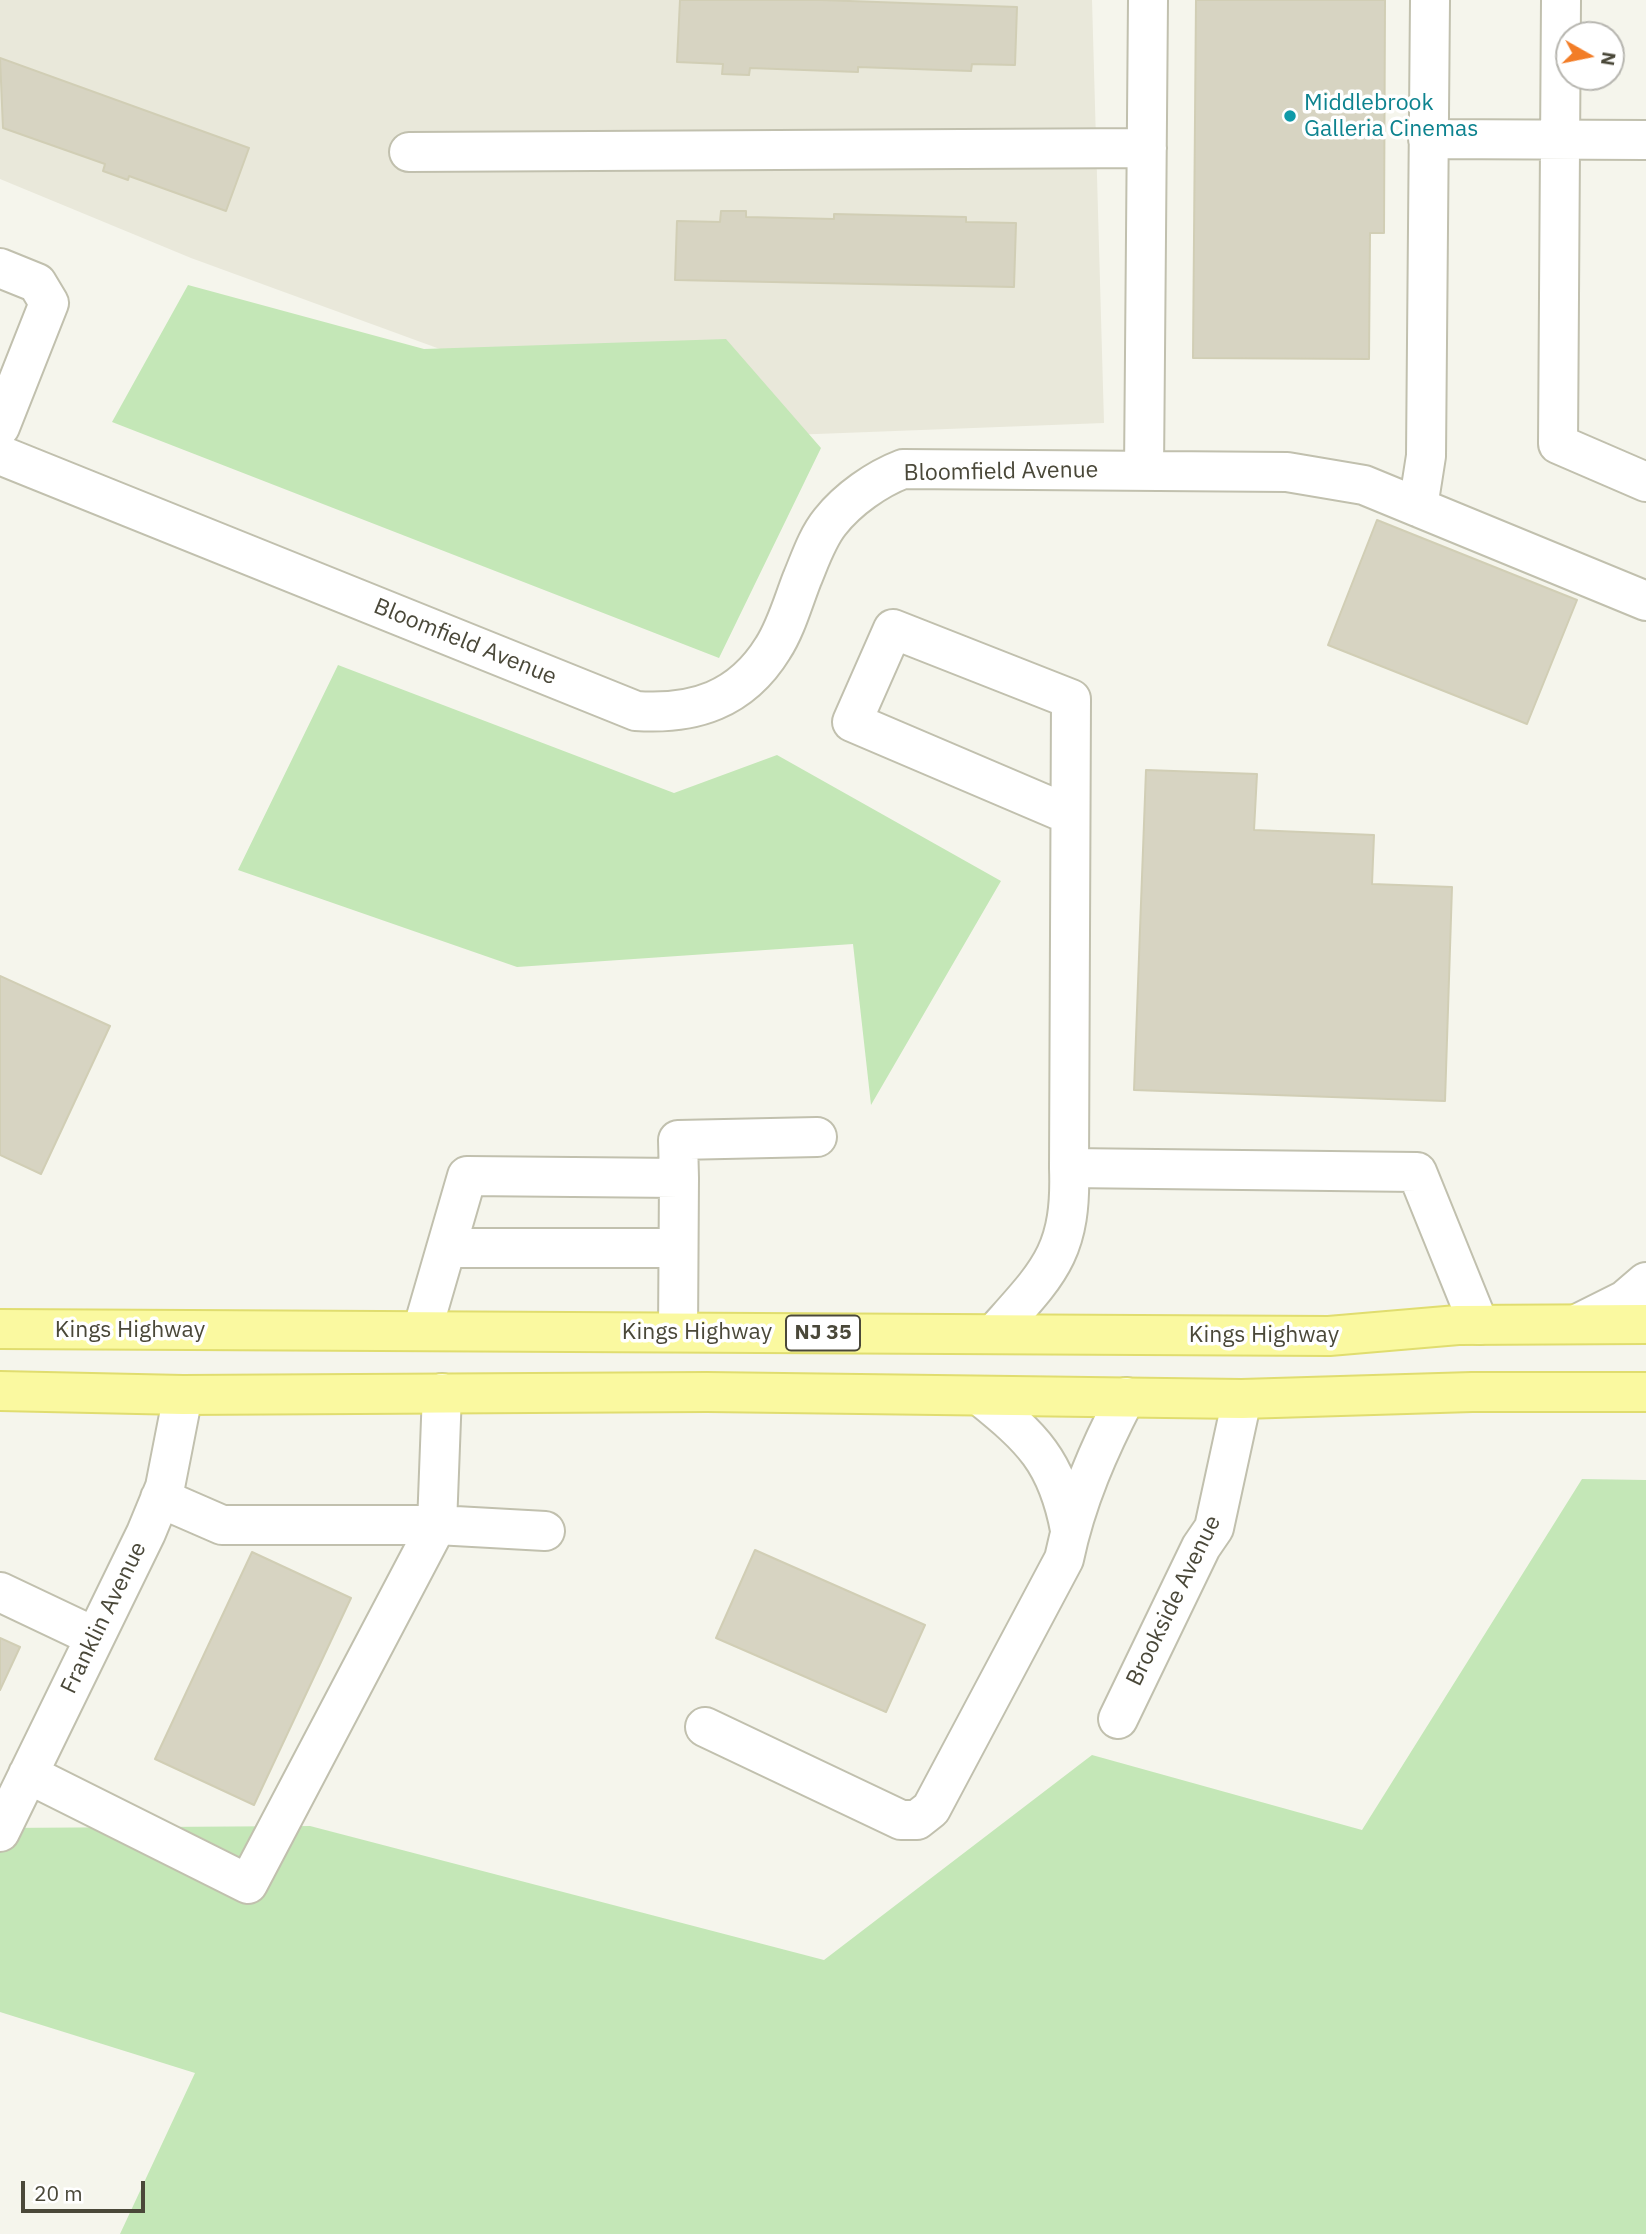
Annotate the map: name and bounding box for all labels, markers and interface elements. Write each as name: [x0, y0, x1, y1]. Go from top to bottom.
north arrow: [1555, 21, 1625, 91]
text: N: [1596, 50, 1622, 68]
place label: Middlebrook Galleria Cinemas: [1304, 89, 1478, 143]
marker: Middlebrook Galleria Cinemas: [1282, 108, 1298, 124]
street label: Bloomfield Avenue: [903, 457, 1099, 487]
street label: Bloomfield Avenue: [370, 593, 560, 691]
street label: Kings Highway: [55, 1316, 205, 1344]
road number: NJ 35: [786, 1316, 860, 1350]
street label: Kings Highway: [622, 1318, 772, 1346]
street label: Kings Highway: [1189, 1321, 1339, 1349]
street label: Brookside Avenue: [1121, 1511, 1227, 1691]
street label: Franklin Avenue: [55, 1538, 153, 1698]
scale bar: [24, 2168, 149, 2212]
text: 20 m: [34, 2179, 83, 2207]

